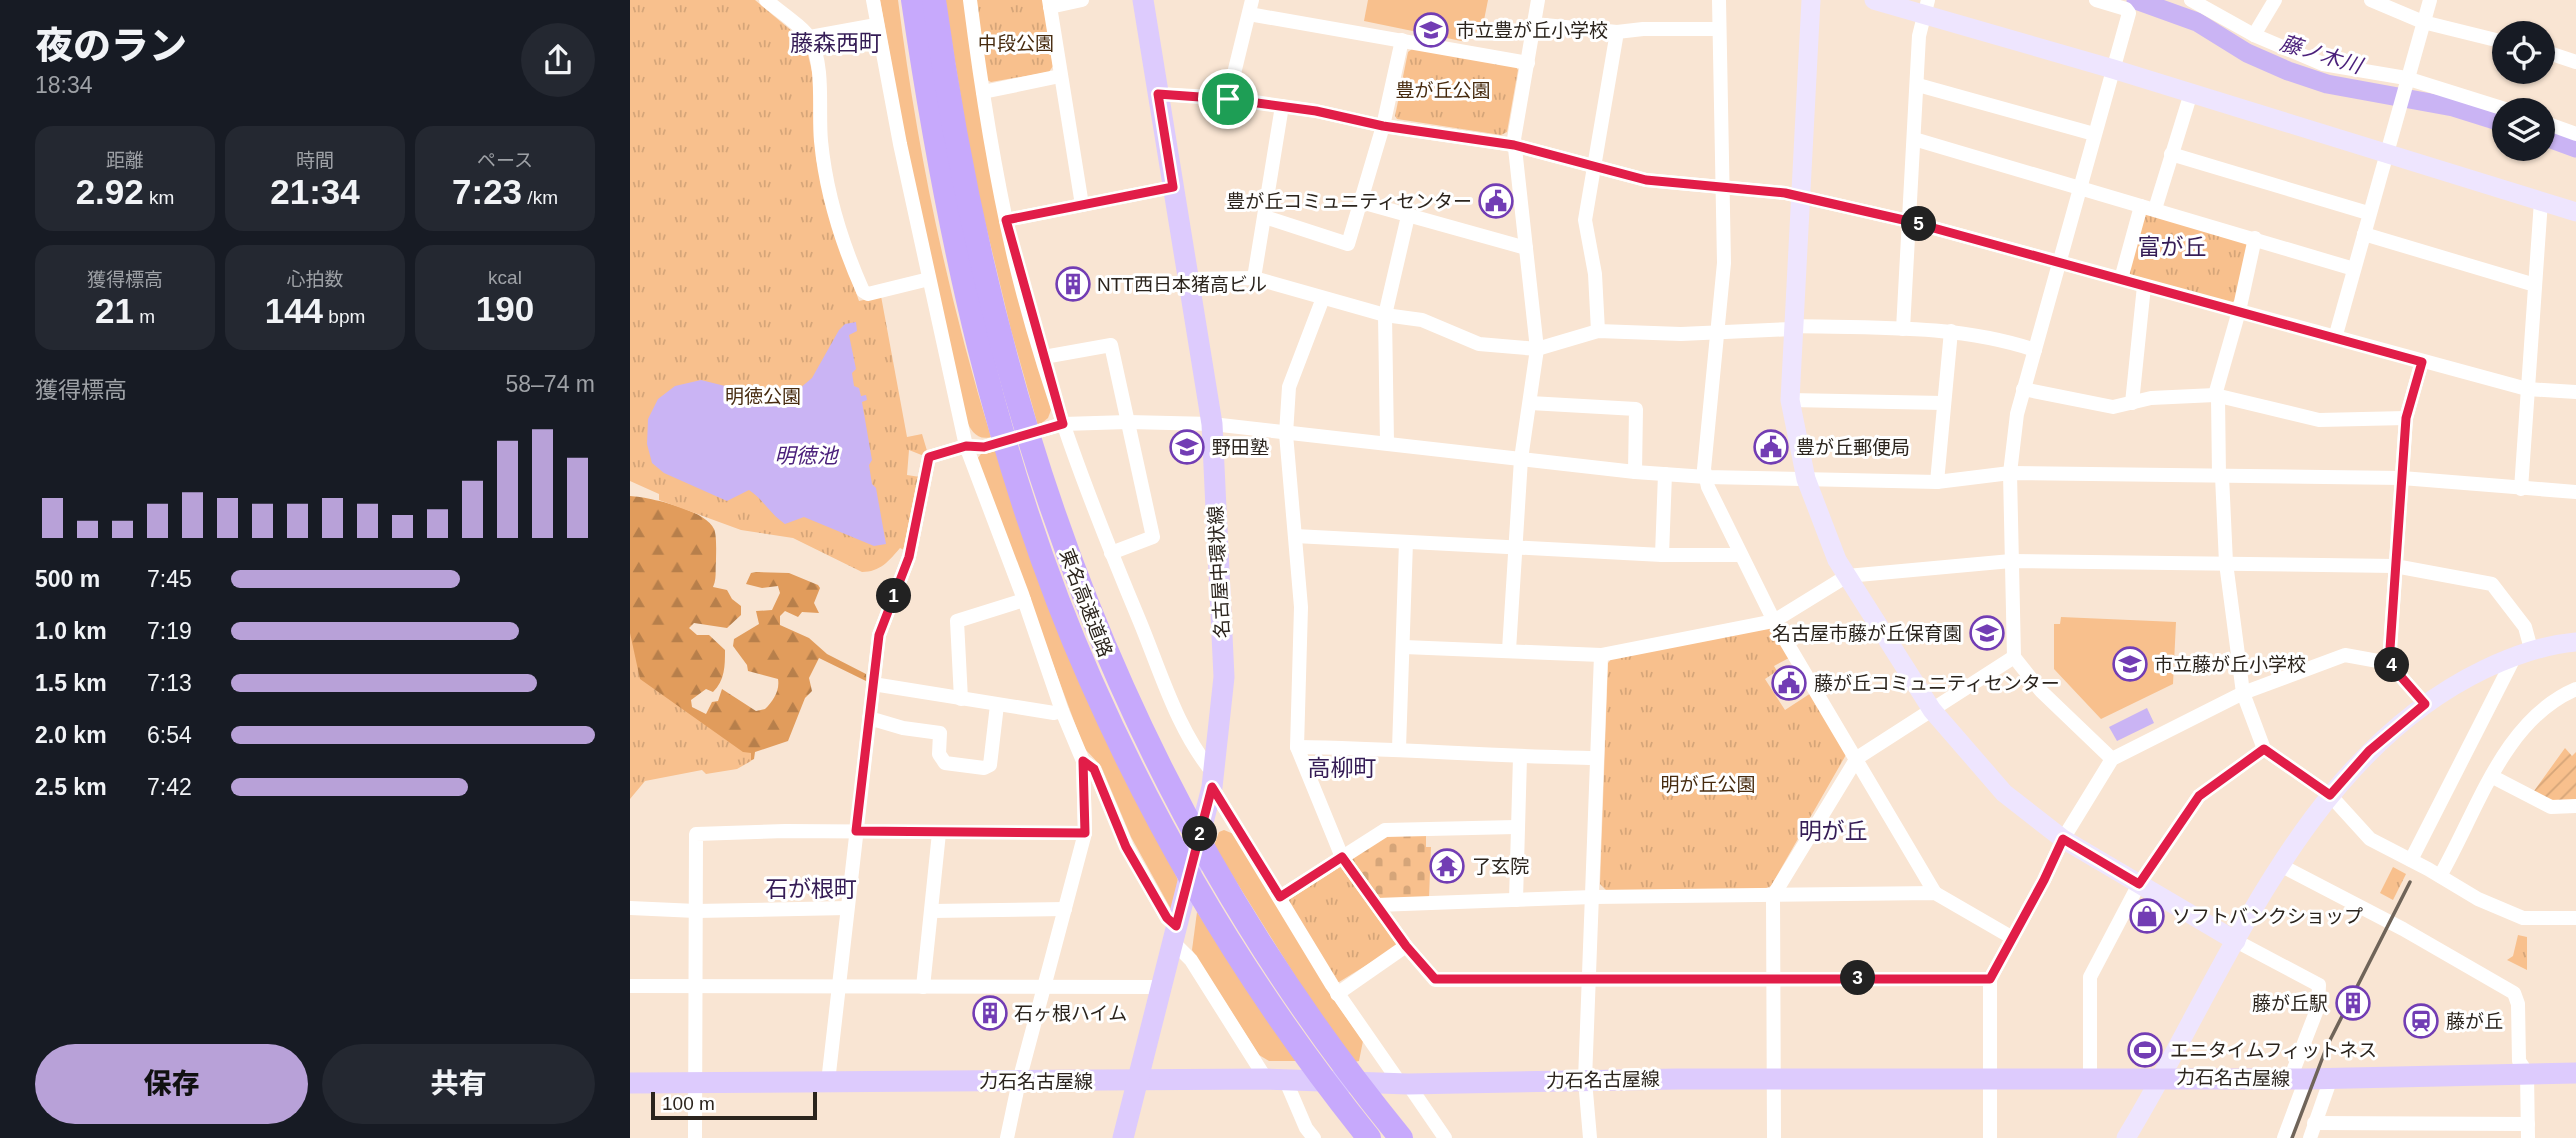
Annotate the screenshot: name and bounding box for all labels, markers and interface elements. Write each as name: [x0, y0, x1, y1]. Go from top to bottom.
school or university icon: 市立豊が丘小学校: [1412, 11, 1450, 49]
place label: 市立豊が丘小学校: [1456, 20, 1608, 41]
map controls: [2492, 21, 2555, 161]
button: locate: [2492, 21, 2555, 84]
button: share: [521, 23, 595, 97]
text: 夜のラン: [35, 25, 187, 67]
district label: 藤森西町: [790, 30, 882, 56]
water label: 藤ノ木川: [2277, 31, 2366, 78]
park label: 中段公園: [978, 33, 1054, 54]
pin: [1198, 69, 1258, 129]
text: 18:34: [35, 72, 93, 98]
icon: arrive: [1209, 80, 1247, 118]
park label: 豊が丘公園: [1395, 80, 1491, 101]
button: layers: [2492, 98, 2555, 161]
text: 距離: [106, 150, 144, 171]
text: 時間: [296, 150, 334, 171]
text: ペース: [477, 150, 533, 171]
text: 2.92: [76, 172, 144, 211]
text: 21:34: [270, 172, 360, 211]
text: 7:23: [452, 172, 522, 211]
public building icon: 豊が丘コミュニティセンター: [1477, 182, 1515, 220]
text: km: [144, 187, 174, 208]
text: /km: [522, 187, 558, 208]
place label: 豊が丘コミュニティセンター: [1226, 191, 1472, 212]
pin: 5: [1902, 206, 1936, 242]
text: 5: [1913, 213, 1924, 234]
district label: 富が丘: [2138, 234, 2207, 260]
building icon: NTT西日本猪高ビル: [1054, 265, 1092, 303]
text: kcal: [488, 267, 522, 288]
text: 獲得標高: [87, 269, 163, 290]
text: 心拍数: [286, 269, 344, 290]
place label: NTT西日本猪高ビル: [1097, 274, 1267, 295]
text: 190: [476, 289, 534, 328]
text: 21: [95, 291, 134, 330]
text: 144: [265, 291, 323, 330]
text: m: [134, 306, 155, 327]
text: bpm: [323, 306, 365, 327]
text: 58–74 m: [505, 371, 595, 397]
text: 獲得標高: [35, 377, 127, 403]
park label: 明徳公園: [725, 386, 801, 407]
school or university icon: 野田塾: [1168, 428, 1206, 466]
public building icon: 豊が丘郵便局: [1752, 428, 1790, 466]
place label: 野田塾: [1212, 437, 1269, 458]
place label: 豊が丘郵便局: [1796, 437, 1910, 458]
water label: 明徳池: [775, 444, 839, 467]
street label: 名古屋中環状線: [1205, 505, 1233, 639]
street label: 東名高速道路: [1056, 546, 1116, 660]
text: 500 m: [35, 566, 100, 592]
text: 7:45: [147, 566, 192, 592]
pin: 1: [876, 578, 912, 614]
text: 1: [888, 585, 899, 606]
school or university icon: 名古屋市藤が丘保育園: [1968, 614, 2006, 652]
text: 1.0 km: [35, 618, 107, 644]
text: 7:19: [147, 618, 192, 644]
place label: 名古屋市藤が丘保育園: [1772, 623, 1962, 644]
school or university icon: 市立藤が丘小学校: [2111, 645, 2149, 683]
pin: 4: [2374, 648, 2410, 682]
place label: 市立藤が丘小学校: [2154, 654, 2306, 675]
text: 4: [2386, 654, 2397, 675]
public building icon: 藤が丘コミュニティセンター: [1770, 664, 1808, 702]
text: 1.5 km: [35, 670, 107, 696]
text: 7:13: [147, 670, 192, 696]
place label: 藤が丘コミュニティセンター: [1814, 673, 2060, 694]
text: 2.0 km: [35, 722, 107, 748]
text: 6:54: [147, 722, 192, 748]
district label: 高柳町: [1308, 755, 1377, 781]
text: 2.5 km: [35, 774, 107, 800]
text: 7:42: [147, 774, 192, 800]
park label: 明が丘公園: [1660, 774, 1756, 795]
pin: 2: [1182, 816, 1218, 852]
district label: 明が丘: [1799, 818, 1868, 844]
text: 2: [1194, 823, 1205, 844]
temple icon: 了玄院: [1428, 847, 1466, 885]
place label: 了玄院: [1472, 856, 1529, 877]
district label: 石が根町: [765, 876, 857, 902]
shop icon: ソフトバンクショップ: [2128, 897, 2166, 935]
place label: ソフトバンクショップ: [2172, 906, 2363, 927]
pin: 3: [1840, 960, 1876, 996]
text: 3: [1852, 967, 1863, 988]
building icon: 藤が丘駅: [2334, 984, 2372, 1022]
place label: 藤が丘駅: [2252, 993, 2328, 1014]
building icon: 石ヶ根ハイム: [971, 994, 1009, 1032]
station icon: 藤が丘: [2402, 1002, 2440, 1040]
place label: 石ヶ根ハイム: [1014, 1003, 1127, 1024]
place label: 藤が丘: [2446, 1011, 2503, 1032]
sports icon: エニタイムフィットネス: [2126, 1031, 2164, 1069]
place label: エニタイムフィットネス: [2170, 1040, 2377, 1061]
button: 保存: [35, 1044, 308, 1124]
button: 共有: [322, 1044, 595, 1124]
street label: 力石名古屋線: [2176, 1067, 2290, 1089]
street label: 力石名古屋線: [1546, 1069, 1660, 1091]
street label: 力石名古屋線: [979, 1071, 1093, 1092]
scale bar: [651, 1089, 817, 1121]
text: 100 m: [662, 1093, 715, 1114]

